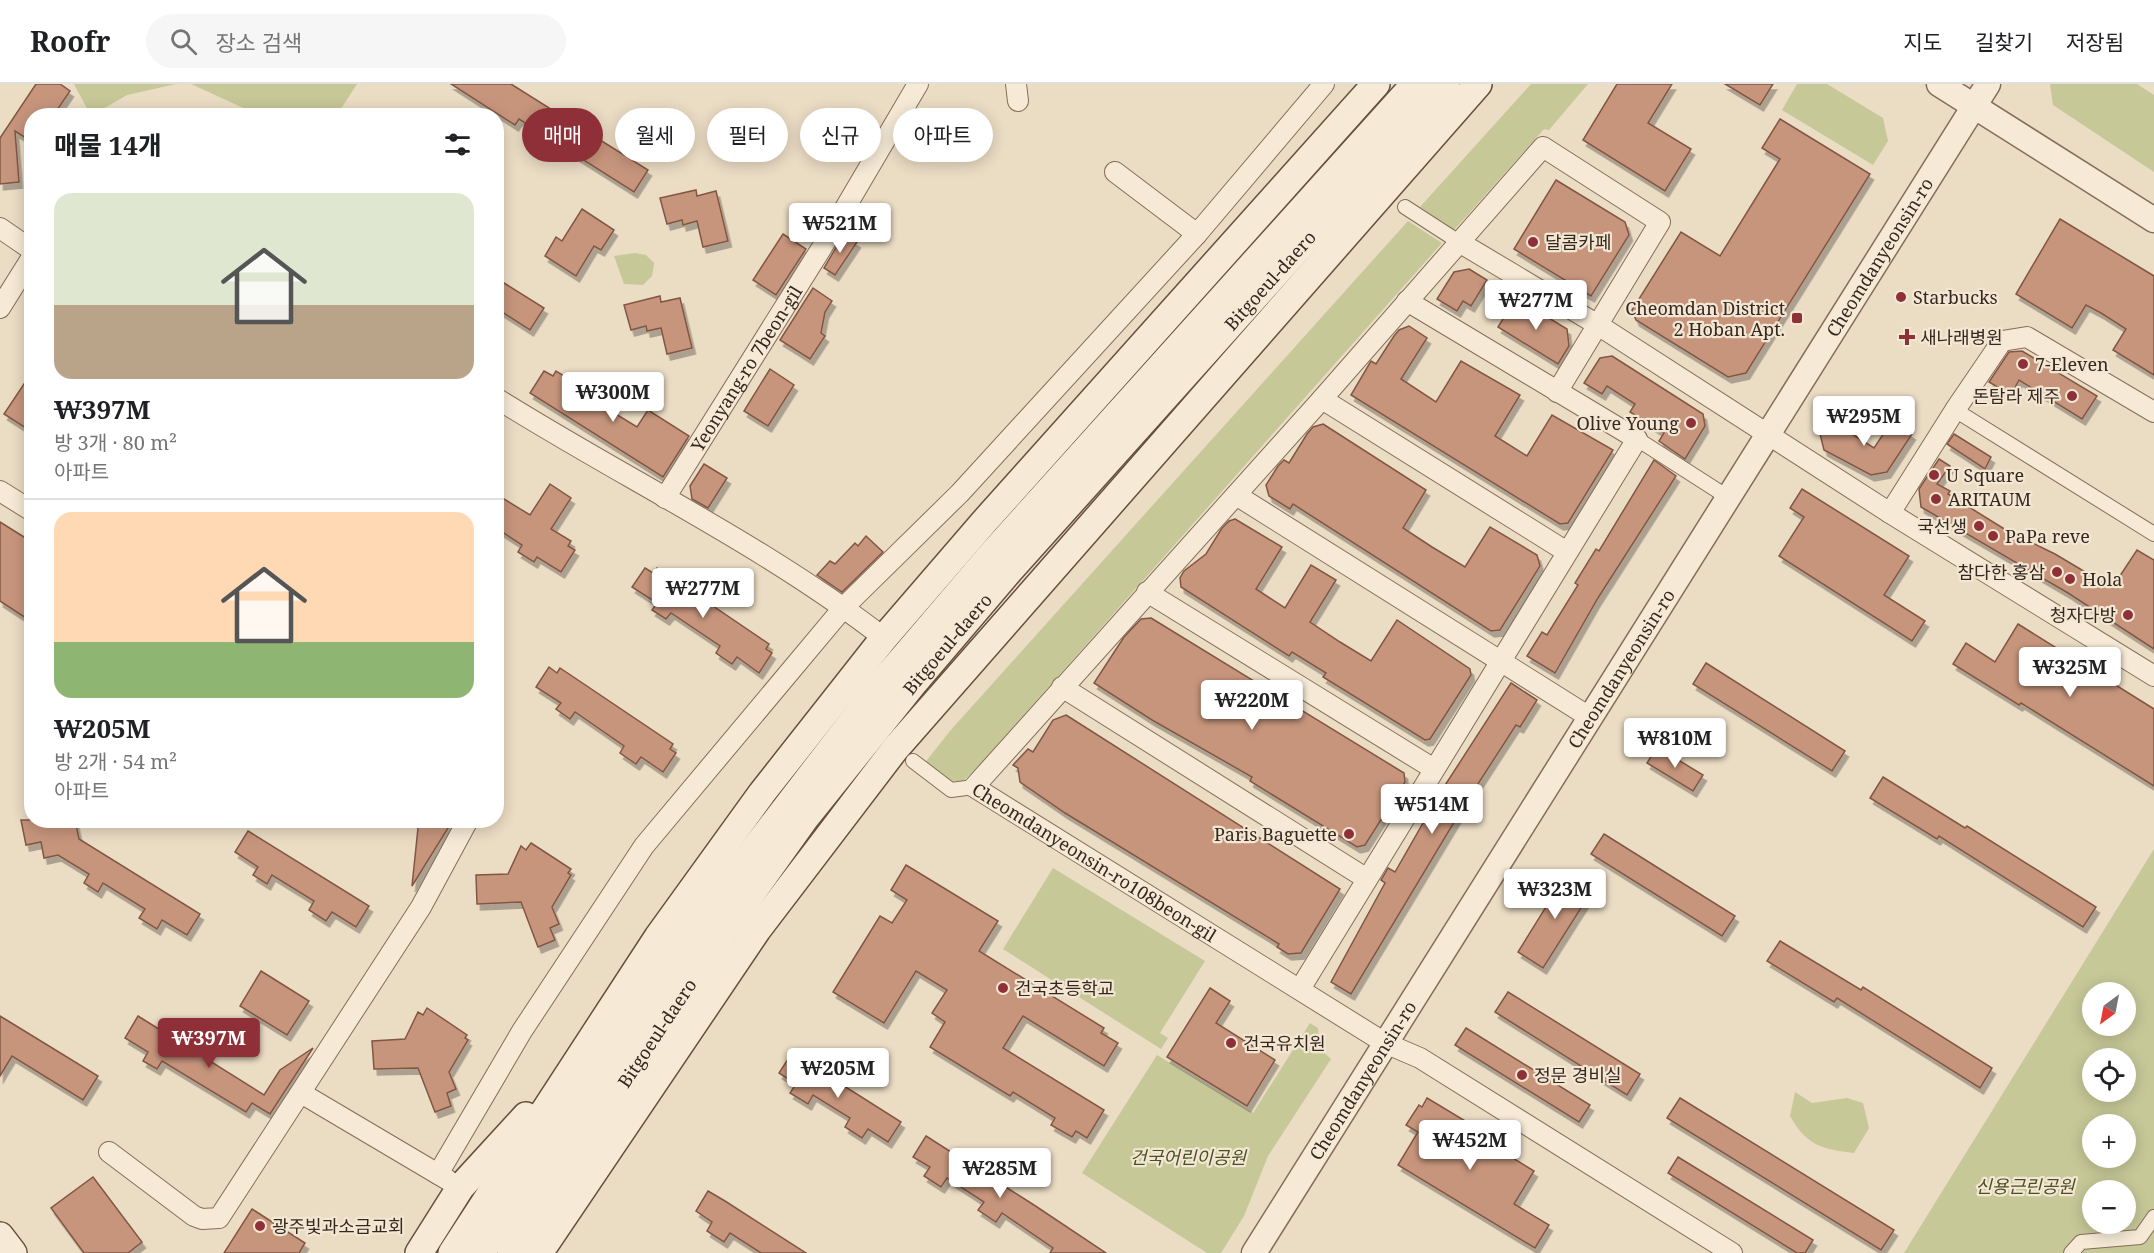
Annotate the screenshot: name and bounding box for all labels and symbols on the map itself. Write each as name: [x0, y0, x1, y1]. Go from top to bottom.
street label: Cheomdanyeonsin-ro: [1820, 173, 1938, 341]
pin: ₩521M: [798, 203, 882, 254]
street label: Bitgoeul-daero: [1219, 225, 1321, 335]
place label: 달콤카페: [1545, 230, 1611, 254]
marker: 달콤카페: [1526, 235, 1540, 249]
street label: Yeonyang-ro 7beon-gil: [685, 280, 807, 457]
pin: ₩277M: [1494, 280, 1578, 331]
place label: Starbucks: [1913, 285, 1998, 309]
marker: Starbucks: [1894, 290, 1908, 304]
place label: Cheomdan District 2 Hoban Apt.: [1625, 296, 1785, 341]
marker: Cheomdan District 2 Hoban Apt.: [1790, 311, 1804, 325]
place label: 새나래병원: [1920, 325, 2003, 349]
marker: 새나래병원: [1898, 328, 1916, 346]
place label: 7-Eleven: [2035, 352, 2109, 376]
marker: 7-Eleven: [2016, 357, 2030, 371]
pin: ₩300M: [571, 372, 655, 423]
place label: 돈탐라 제주: [1973, 384, 2060, 408]
marker: 돈탐라 제주: [2065, 389, 2079, 403]
pin: ₩295M: [1822, 396, 1906, 447]
place label: Olive Young: [1576, 411, 1679, 435]
marker: Olive Young: [1684, 416, 1698, 430]
place label: U Square: [1946, 463, 2024, 487]
marker: U Square: [1927, 468, 1941, 482]
place label: ARITAUM: [1948, 487, 2031, 511]
marker: ARITAUM: [1929, 492, 1943, 506]
place label: 국선생: [1917, 514, 1967, 538]
marker: 국선생: [1972, 519, 1986, 533]
place label: PaPa reve: [2005, 524, 2090, 548]
marker: PaPa reve: [1986, 529, 2000, 543]
place label: 참다한 홍삼: [1958, 560, 2045, 584]
marker: 참다한 홍삼: [2050, 565, 2064, 579]
place label: Hola: [2082, 567, 2122, 591]
pin: ₩277M: [661, 568, 745, 619]
marker: Hola: [2063, 572, 2077, 586]
street label: Cheomdanyeonsin-ro: [1562, 584, 1680, 753]
street label: Bitgoeul-daero: [897, 588, 997, 699]
place label: 청자다방: [2050, 603, 2116, 627]
marker: 청자다방: [2121, 608, 2135, 622]
pin: ₩325M: [2028, 647, 2112, 698]
pin: ₩220M: [1210, 680, 1294, 731]
pin: ₩810M: [1633, 718, 1717, 769]
street label: Cheomdanyeonsin-ro108beon-gil: [968, 777, 1221, 947]
pin: ₩514M: [1390, 784, 1474, 835]
place label: Paris Baguette: [1214, 822, 1337, 846]
marker: Paris Baguette: [1342, 827, 1356, 841]
pin: ₩323M: [1513, 869, 1597, 920]
street label: Bitgoeul-daero: [612, 974, 702, 1092]
place label: 건국초등학교: [1015, 976, 1114, 1000]
marker: 건국초등학교: [996, 981, 1010, 995]
north arrow: [2082, 982, 2136, 1036]
street label: Cheomdanyeonsin-ro: [1303, 996, 1422, 1164]
pin: ₩397M: [167, 1018, 251, 1069]
place label: 건국유치원: [1243, 1031, 1326, 1055]
marker: 건국유치원: [1224, 1036, 1238, 1050]
pin: ₩205M: [796, 1048, 880, 1099]
place label: 정문 경비실: [1534, 1063, 1621, 1087]
marker: 정문 경비실: [1515, 1068, 1529, 1082]
pin: ₩452M: [1428, 1120, 1512, 1171]
park label: 건국어린이공원: [1130, 1145, 1247, 1169]
pin: ₩285M: [958, 1148, 1042, 1199]
park label: 신용근린공원: [1975, 1174, 2076, 1198]
place label: 광주빛과소금교회: [272, 1214, 404, 1238]
marker: 광주빛과소금교회: [253, 1219, 267, 1233]

